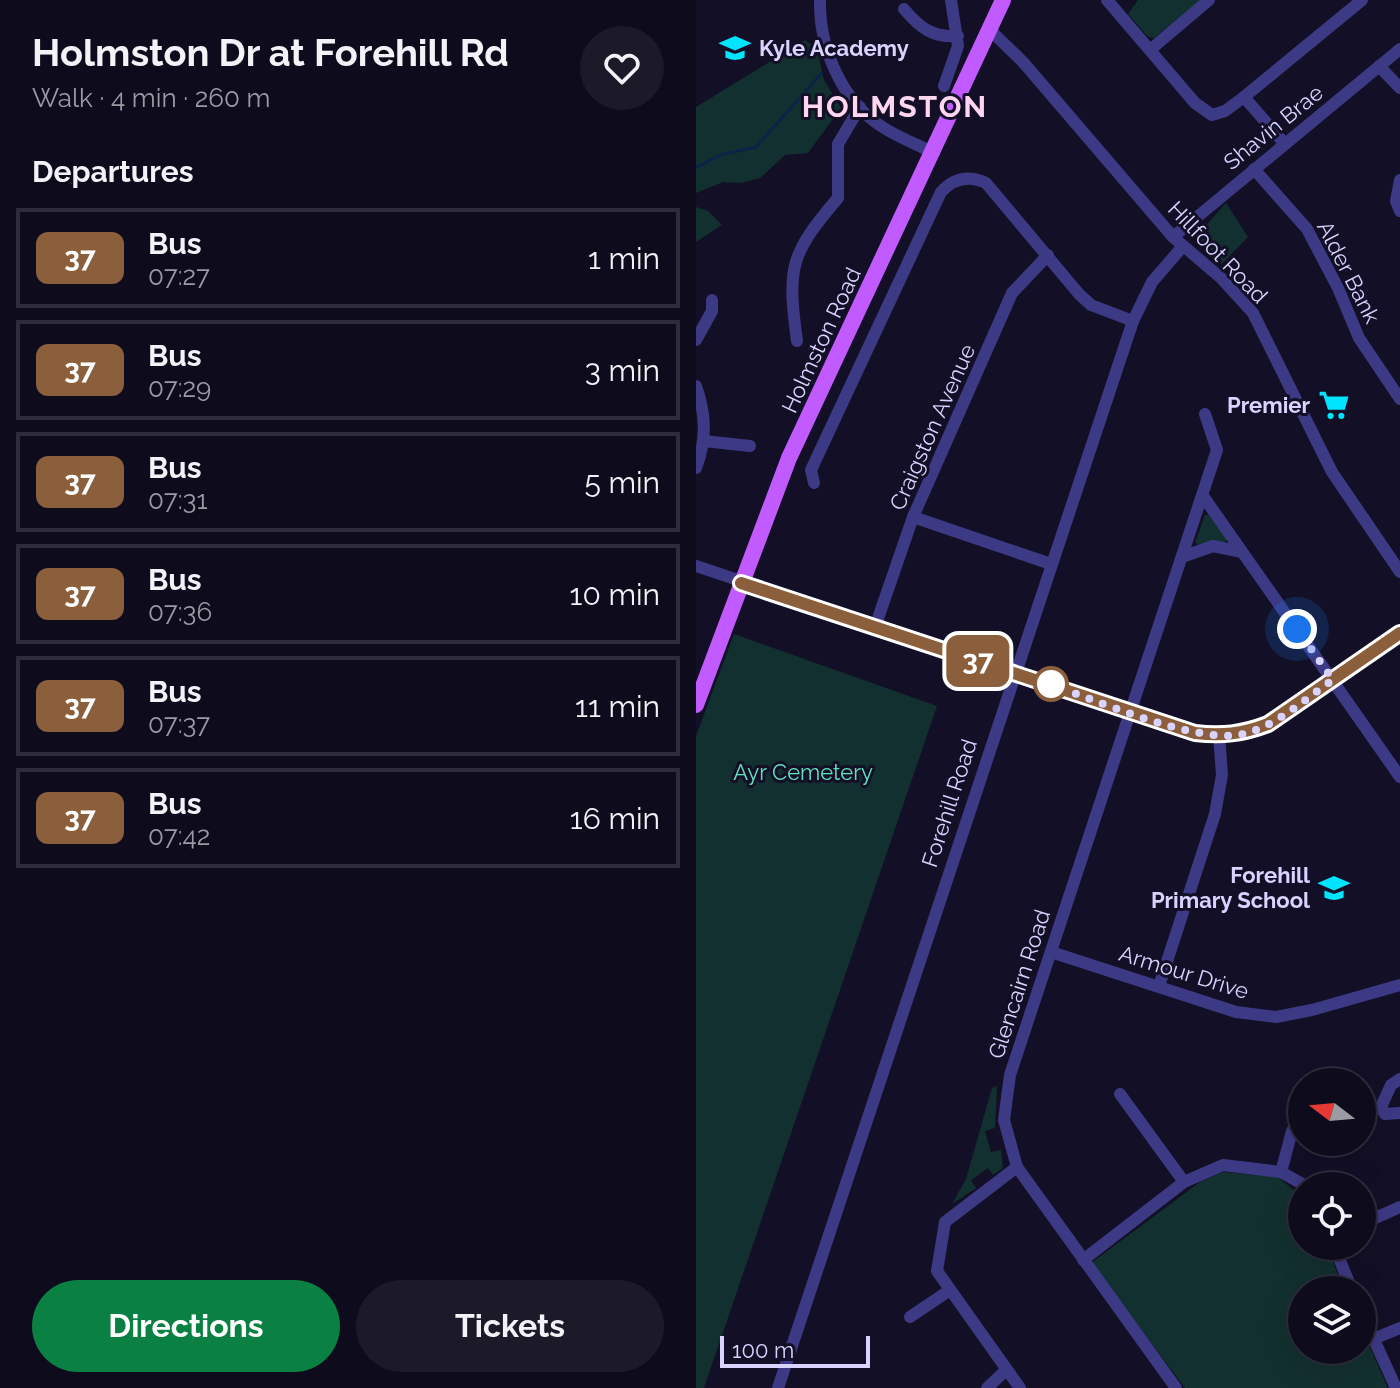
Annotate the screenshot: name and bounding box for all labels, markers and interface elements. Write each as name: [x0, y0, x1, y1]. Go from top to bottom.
button: heart: [580, 26, 664, 110]
text: Holmston Dr at Forehill Rd: [32, 30, 509, 75]
school or university icon: Kyle Academy: [718, 31, 752, 65]
place label: Kyle Academy: [759, 35, 909, 61]
street label: Shavin Brae: [1218, 79, 1328, 175]
text: Walk · 4 min · 260 m: [32, 83, 270, 113]
district label: HOLMSTON: [802, 89, 988, 124]
text: Departures: [32, 154, 194, 189]
street label: Hillfoot Road: [1163, 196, 1273, 308]
street label: Alder Bank: [1312, 216, 1386, 328]
text: Bus: [148, 226, 202, 261]
text: 37: [64, 241, 96, 274]
text: 1 min: [588, 241, 660, 276]
text: 07:27: [148, 261, 210, 291]
street label: Holmston Road: [776, 263, 866, 417]
text: Bus: [148, 338, 202, 373]
street label: Craigston Avenue: [884, 340, 980, 514]
text: 37: [64, 353, 96, 386]
text: 3 min: [585, 353, 660, 388]
text: 07:29: [148, 373, 211, 403]
supermarket icon: Premier: [1317, 388, 1351, 422]
place label: Premier: [1227, 392, 1310, 418]
text: Bus: [148, 450, 202, 485]
text: 37: [64, 465, 96, 498]
text: 5 min: [584, 465, 660, 500]
text: 07:31: [148, 485, 208, 515]
text: Bus: [148, 562, 202, 597]
text: 37: [64, 577, 96, 610]
text: 10 min: [570, 577, 660, 612]
text: 07:36: [148, 597, 212, 627]
your location: [1277, 609, 1317, 649]
line badge: 37: [942, 635, 1014, 687]
text: 37: [962, 644, 994, 677]
unlabelled marker: [1034, 667, 1068, 701]
text: Bus: [148, 674, 202, 709]
text: 37: [64, 689, 96, 722]
text: 11 min: [575, 689, 660, 724]
text: 07:37: [148, 709, 210, 739]
street label: Forehill Road: [916, 736, 982, 870]
park label: Ayr Cemetery: [733, 759, 873, 785]
text: Bus: [148, 786, 202, 821]
text: 37: [64, 801, 96, 834]
text: 16 min: [570, 801, 660, 836]
text: 07:42: [148, 821, 210, 851]
place label: Forehill Primary School: [1151, 862, 1311, 913]
school or university icon: Forehill Primary School: [1317, 871, 1351, 905]
street label: Glencairn Road: [983, 906, 1055, 1062]
street label: Armour Drive: [1116, 940, 1252, 1004]
north arrow: [1288, 1068, 1376, 1156]
map controls: [1288, 1068, 1376, 1364]
button: locate: [1288, 1172, 1376, 1260]
button: layers: [1288, 1276, 1376, 1364]
button: Directions: [32, 1280, 340, 1372]
button: Tickets: [356, 1280, 664, 1372]
scale bar: [720, 1332, 870, 1368]
text: 100 m: [732, 1337, 794, 1363]

